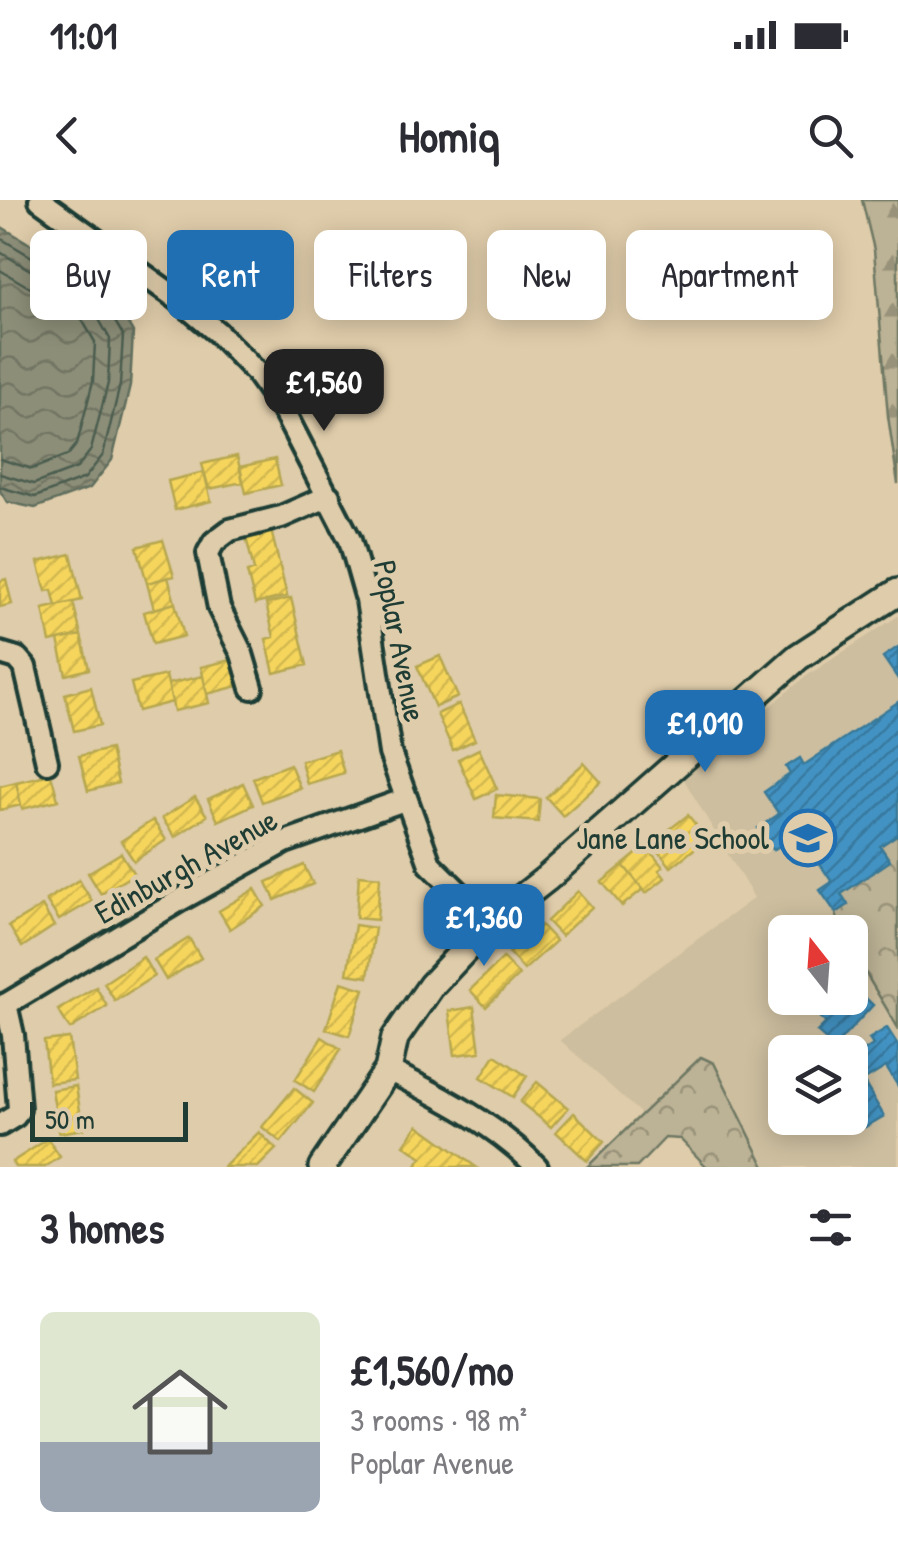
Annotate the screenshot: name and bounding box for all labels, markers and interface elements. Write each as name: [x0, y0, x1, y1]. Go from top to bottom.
text: 11:01: [50, 9, 117, 61]
text: Homiq: [399, 105, 499, 166]
icon: back: [40, 108, 95, 163]
icon: search: [803, 108, 858, 163]
chip: Buy: [30, 230, 147, 320]
chip: Rent: [167, 230, 294, 320]
chip: Filters: [314, 230, 467, 320]
chip: New: [487, 230, 606, 320]
chip: Apartment: [626, 230, 833, 320]
pin: £1,560: [243, 349, 405, 434]
text: £1,560: [286, 360, 362, 403]
street label: Poplar Avenue: [364, 556, 437, 726]
pin: £1,010: [624, 690, 786, 775]
text: £1,010: [667, 701, 743, 744]
street label: Edinburgh Avenue: [87, 797, 285, 934]
school or university icon: Jane Lane School: [778, 808, 838, 868]
place label: Jane Lane School: [576, 816, 769, 859]
pin: £1,360: [403, 884, 565, 969]
text: £1,360: [445, 895, 523, 938]
north arrow: [768, 915, 868, 1015]
map controls: [768, 915, 868, 1135]
button: layers: [768, 1035, 868, 1135]
scale bar: [30, 1097, 188, 1141]
text: 50 m: [45, 1100, 95, 1138]
text: 3 homes: [40, 1199, 165, 1256]
icon: filters: [803, 1200, 858, 1255]
text: £1,560/mo: [350, 1341, 513, 1398]
icon: home: [120, 1352, 240, 1472]
text: 3 rooms · 98 m²: [350, 1398, 527, 1441]
text: Poplar Avenue: [350, 1441, 514, 1484]

